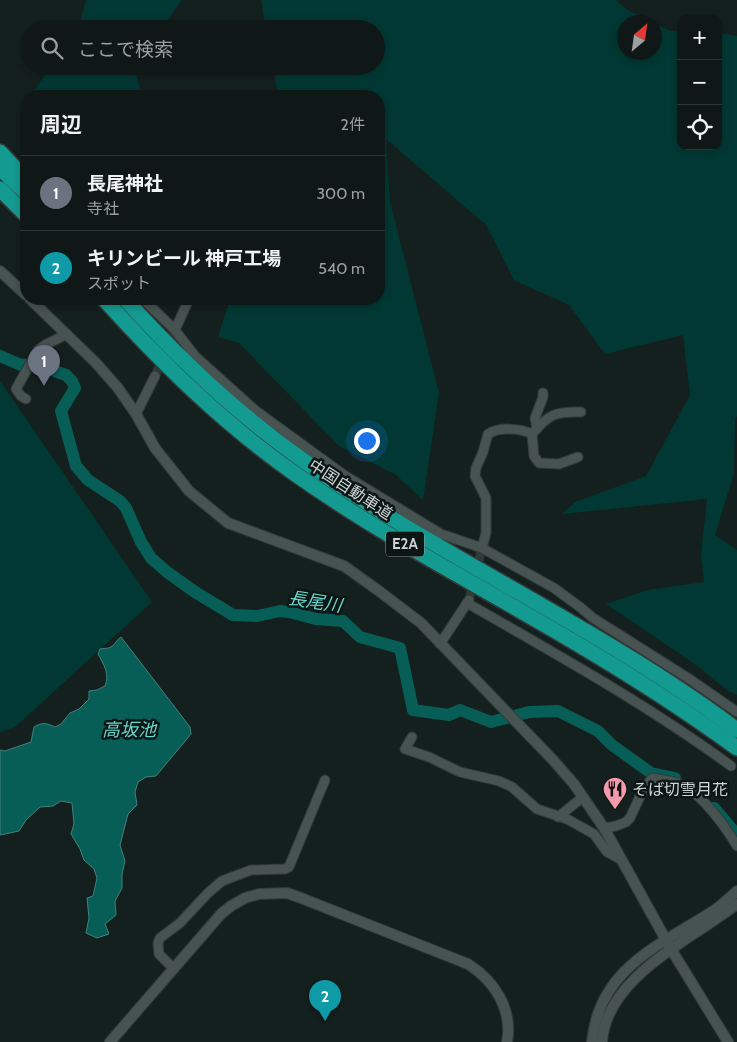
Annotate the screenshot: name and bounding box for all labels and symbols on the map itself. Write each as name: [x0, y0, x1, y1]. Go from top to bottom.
north arrow: [617, 15, 662, 60]
pin: 1: [28, 345, 60, 386]
your location: [354, 428, 380, 454]
street label: 中国自動車道: [305, 455, 396, 524]
road number: E2A: [386, 532, 424, 556]
water label: 長尾川: [287, 587, 345, 617]
water label: 高坂池: [102, 719, 158, 741]
restaurant icon: そば切雪月花: [602, 776, 628, 810]
place label: そば切雪月花: [632, 780, 728, 799]
pin: 2: [309, 980, 341, 1021]

